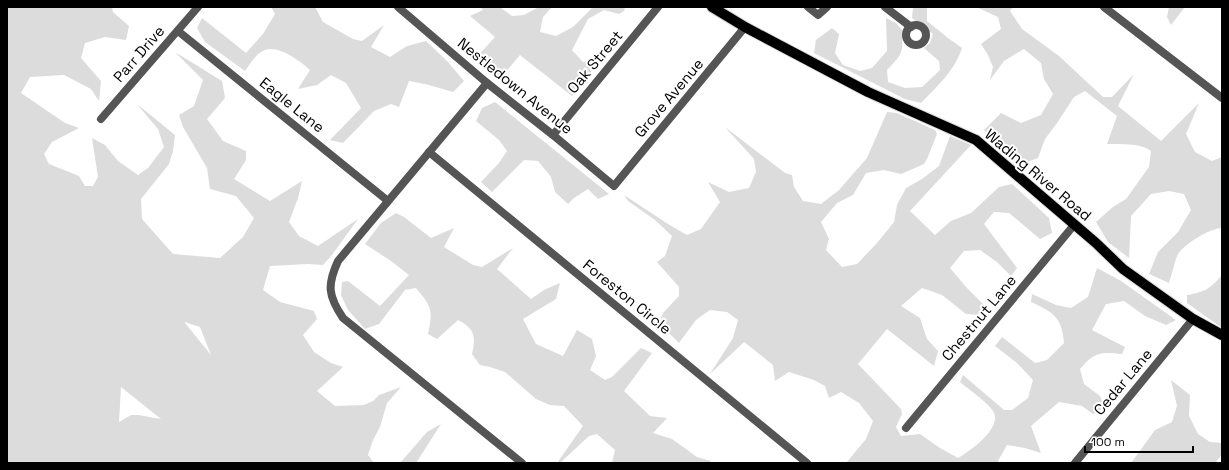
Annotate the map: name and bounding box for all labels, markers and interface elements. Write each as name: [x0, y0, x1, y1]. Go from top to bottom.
street label: Parr Drive: [109, 21, 168, 86]
street label: Oak Street: [563, 26, 627, 97]
street label: Nestledown Avenue: [454, 33, 577, 138]
street label: Grove Avenue: [630, 54, 707, 141]
street label: Eagle Lane: [256, 73, 329, 137]
street label: Wading River Road: [981, 124, 1096, 225]
street label: Foreston Circle: [579, 255, 676, 338]
street label: Chestnut Lane: [937, 271, 1020, 364]
street label: Cedar Lane: [1089, 344, 1156, 419]
scale bar: [1085, 428, 1193, 454]
text: 100 m: [1091, 434, 1125, 450]

